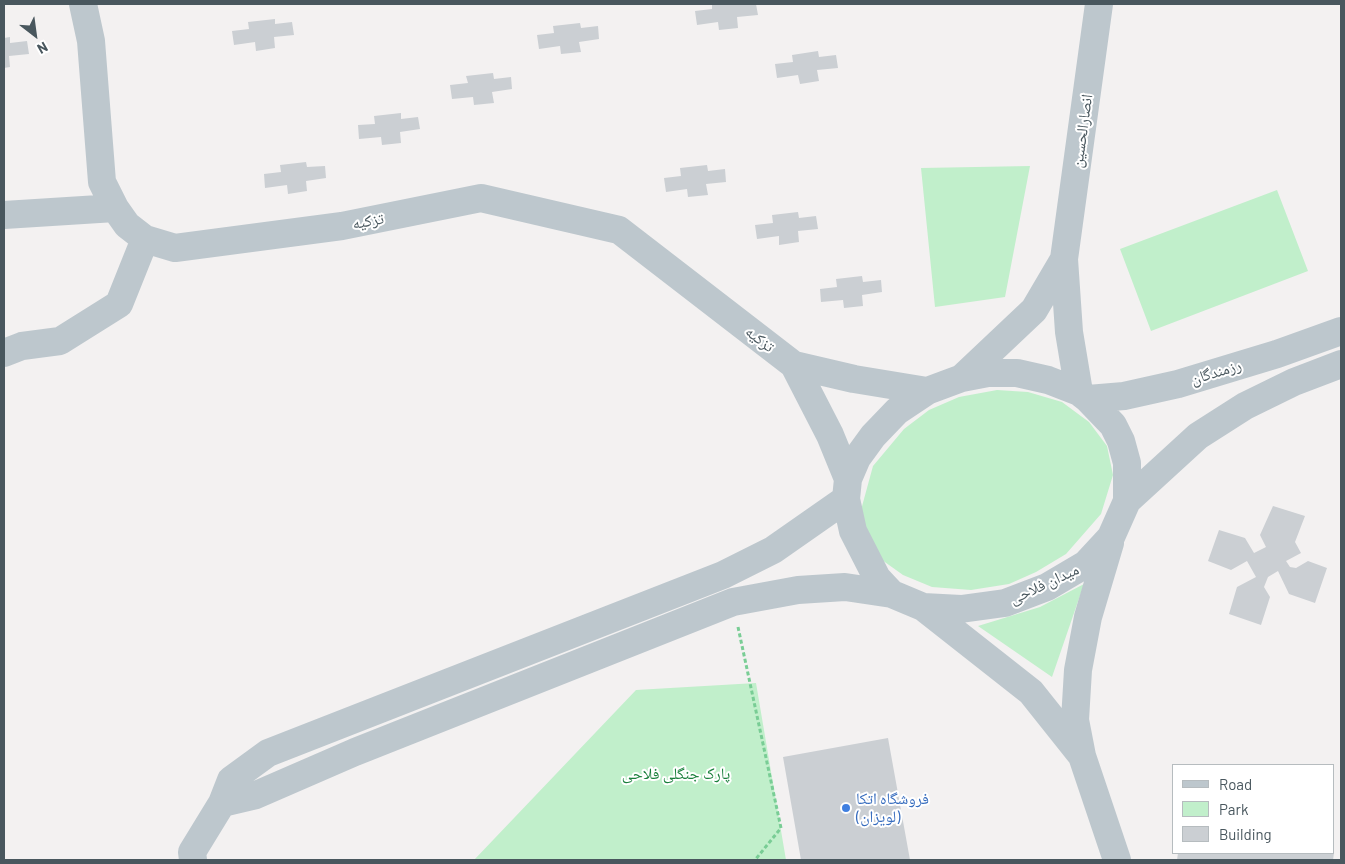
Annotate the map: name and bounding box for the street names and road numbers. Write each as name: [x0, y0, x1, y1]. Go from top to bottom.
street label: انصارالحسین: [1067, 93, 1097, 169]
street label: تزکیه: [351, 209, 385, 233]
street label: تزکیه: [742, 322, 778, 356]
street label: رزمندگان: [1188, 355, 1244, 389]
street label: میدان فلاحی: [1006, 560, 1082, 608]

